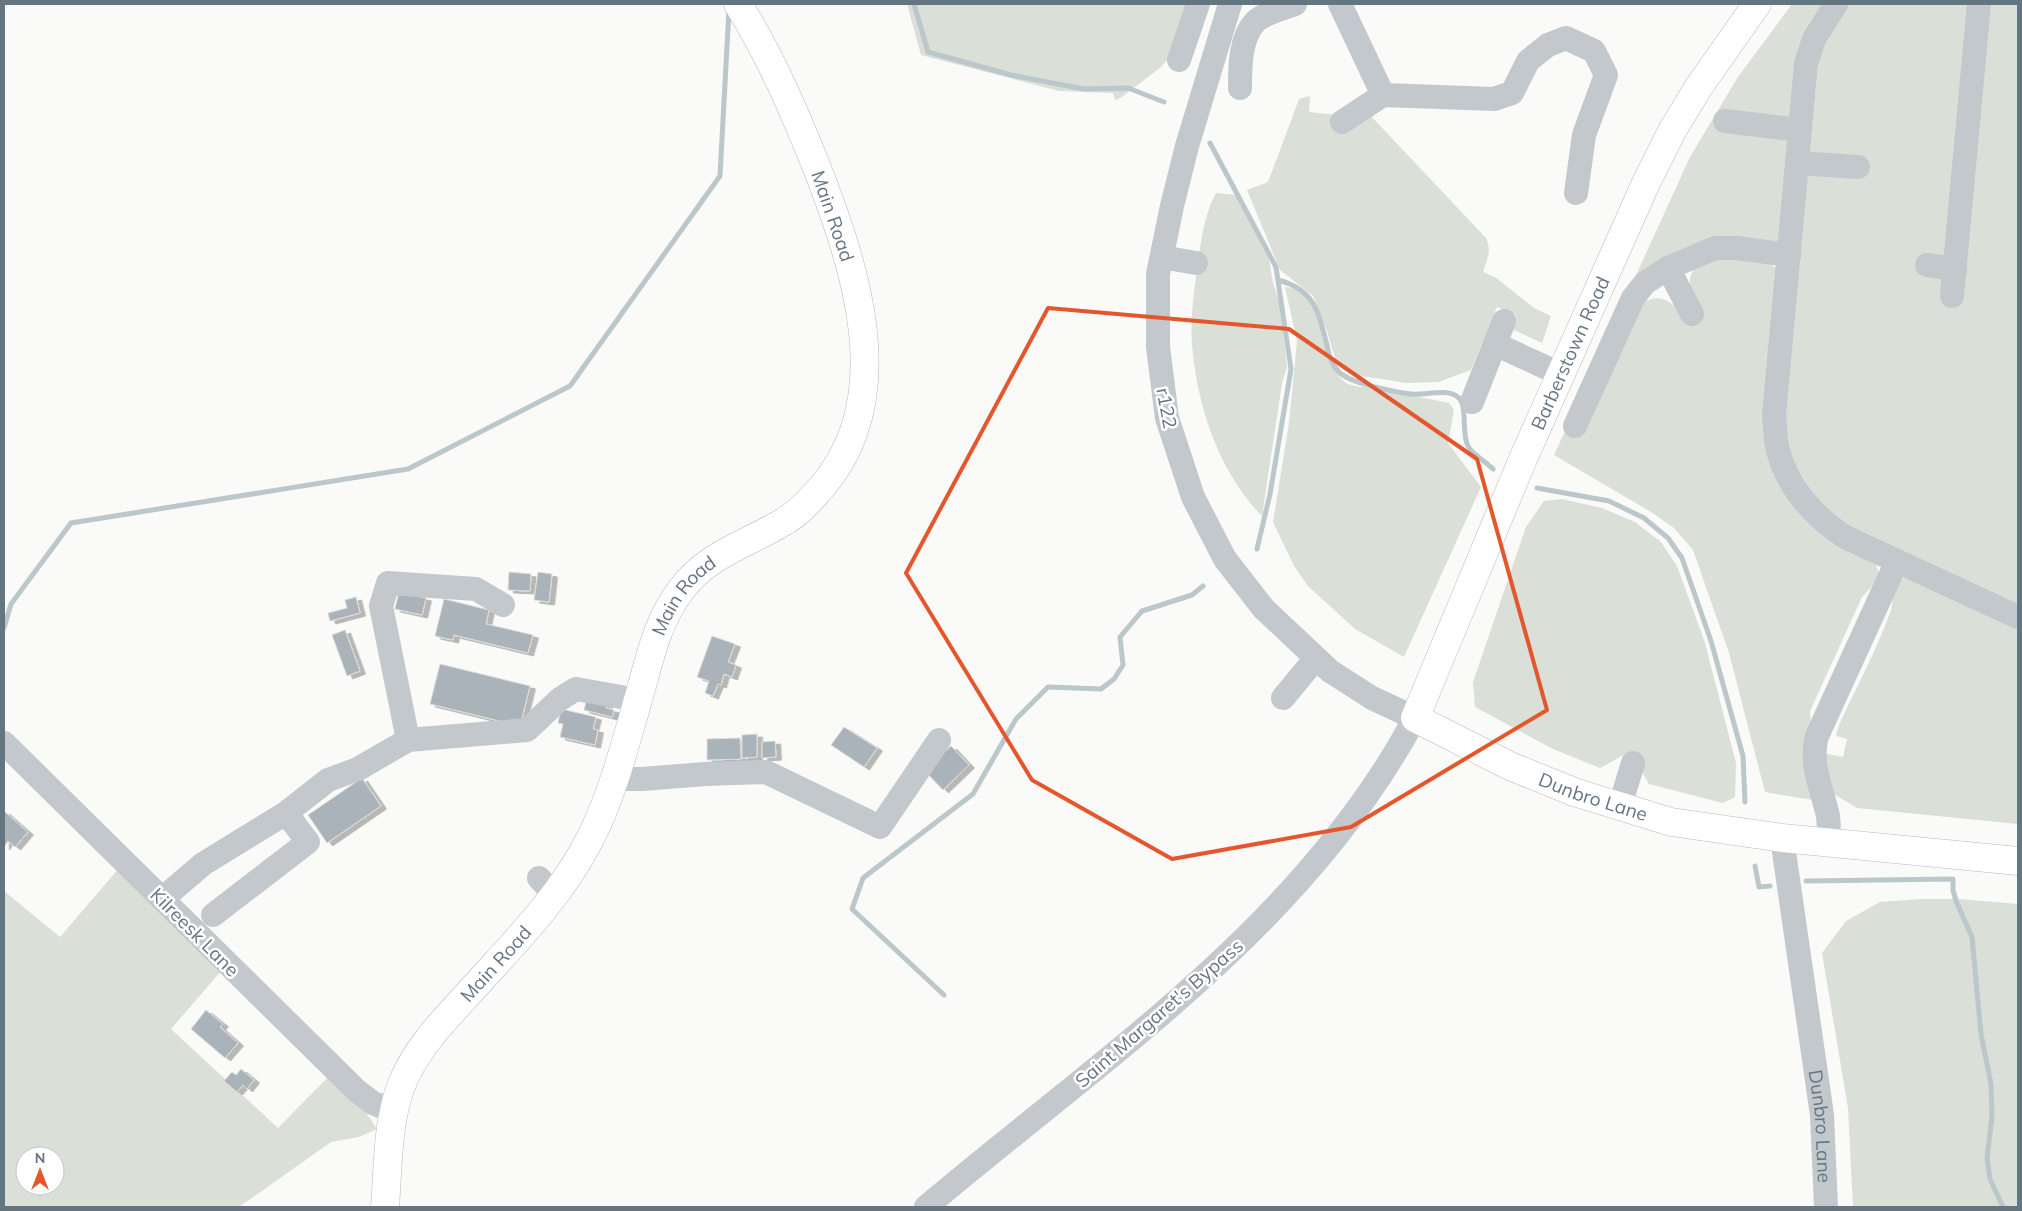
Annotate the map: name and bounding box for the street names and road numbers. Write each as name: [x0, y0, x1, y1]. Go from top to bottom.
street label: Main Road: [806, 167, 860, 265]
street label: Barberstown Road: [1525, 273, 1615, 433]
street label: r122: [1151, 386, 1183, 430]
street label: Main Road: [646, 550, 720, 639]
street label: Dunbro Lane: [1535, 767, 1651, 826]
street label: Kilreesk Lane: [146, 883, 244, 981]
street label: Main Road: [455, 921, 536, 1007]
street label: Saint Margaret's Bypass: [1070, 933, 1248, 1093]
street label: Dunbro Lane: [1804, 1068, 1837, 1183]

